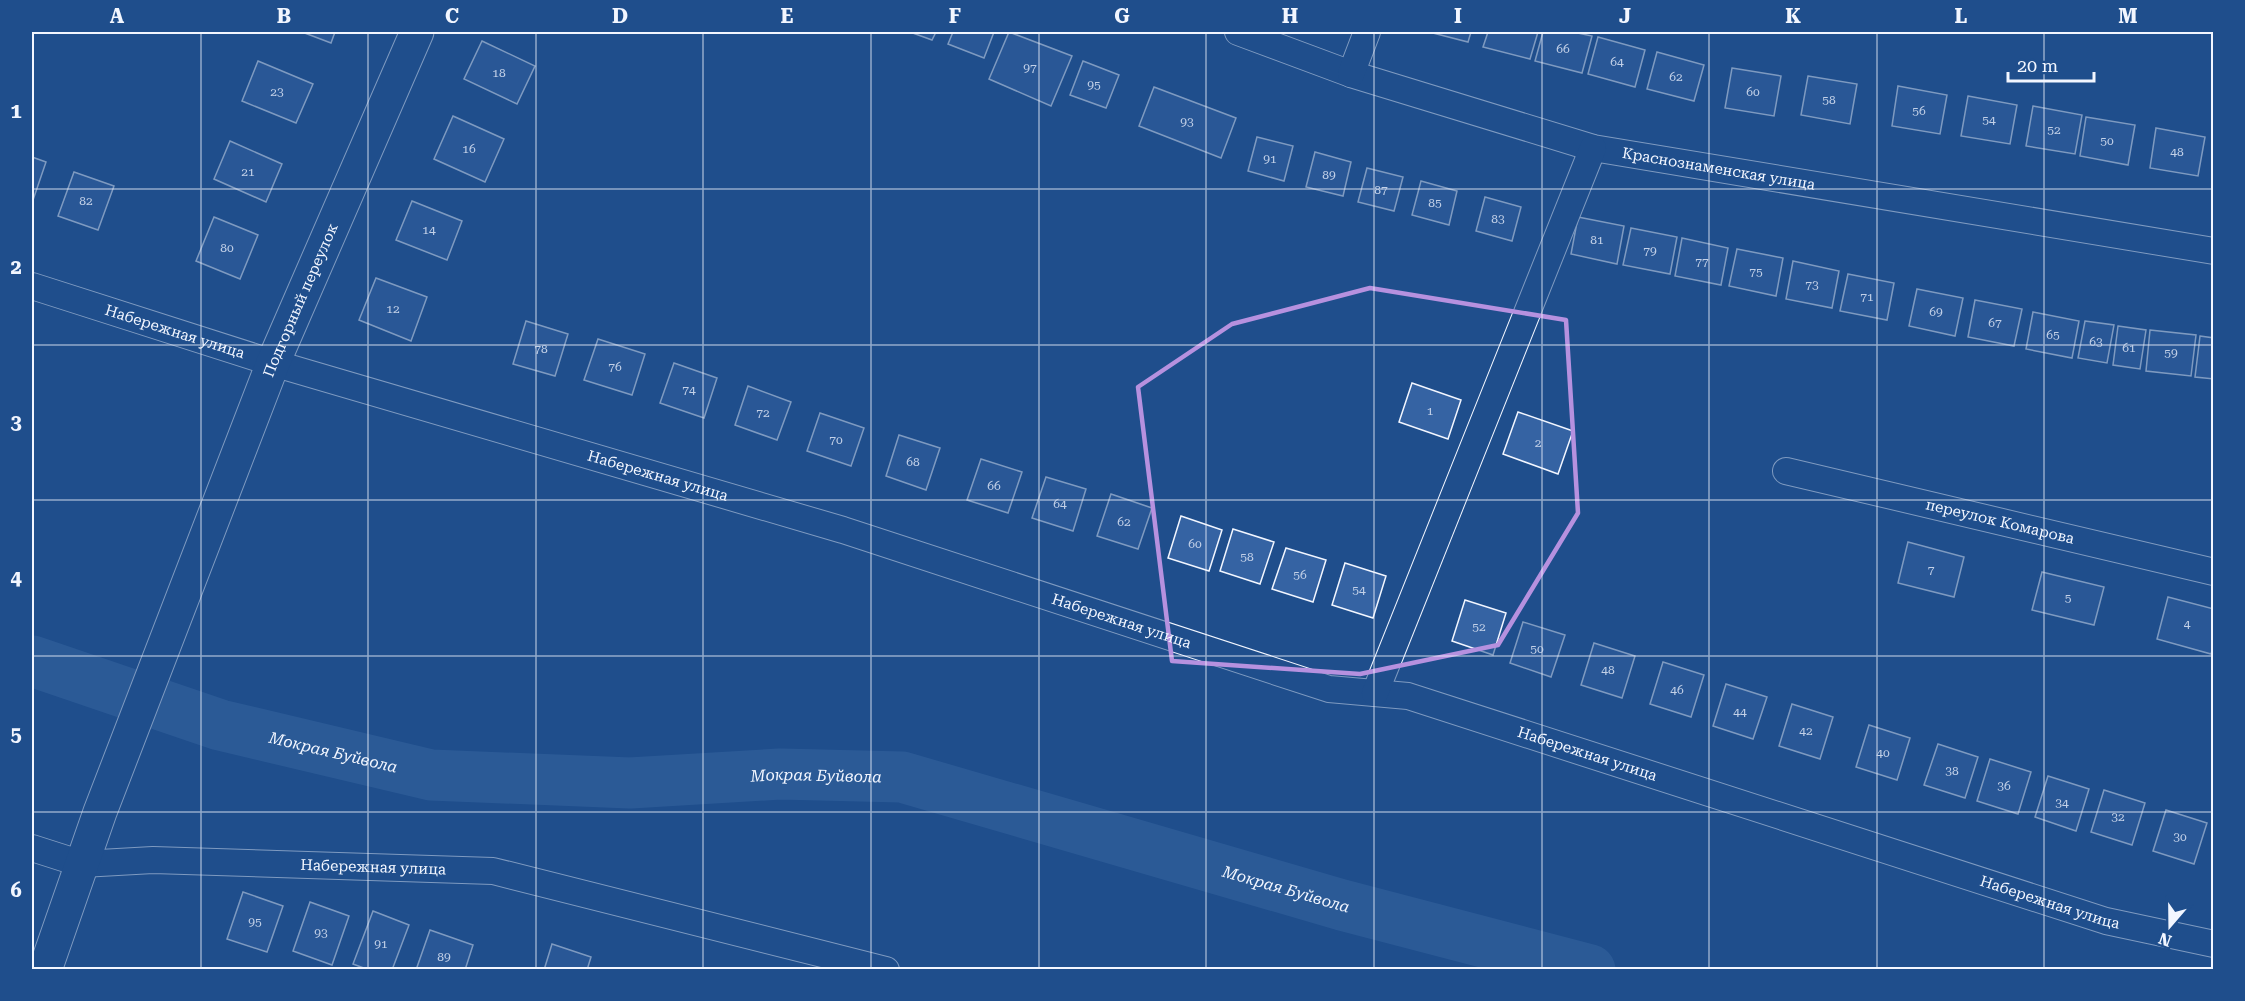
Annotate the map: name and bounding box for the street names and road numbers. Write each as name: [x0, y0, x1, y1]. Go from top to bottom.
street label: Краснознаменская улица: [1621, 144, 1817, 194]
street label: Подгорный переулок: [259, 220, 342, 380]
street label: Набережная улица: [103, 301, 247, 362]
street label: Набережная улица: [585, 447, 730, 505]
street label: переулок Комарова: [1924, 495, 2076, 548]
street label: Набережная улица: [1050, 590, 1194, 652]
street label: Набережная улица: [1515, 723, 1659, 785]
street label: Набережная улица: [300, 856, 446, 878]
street label: Набережная улица: [1978, 872, 2121, 933]

